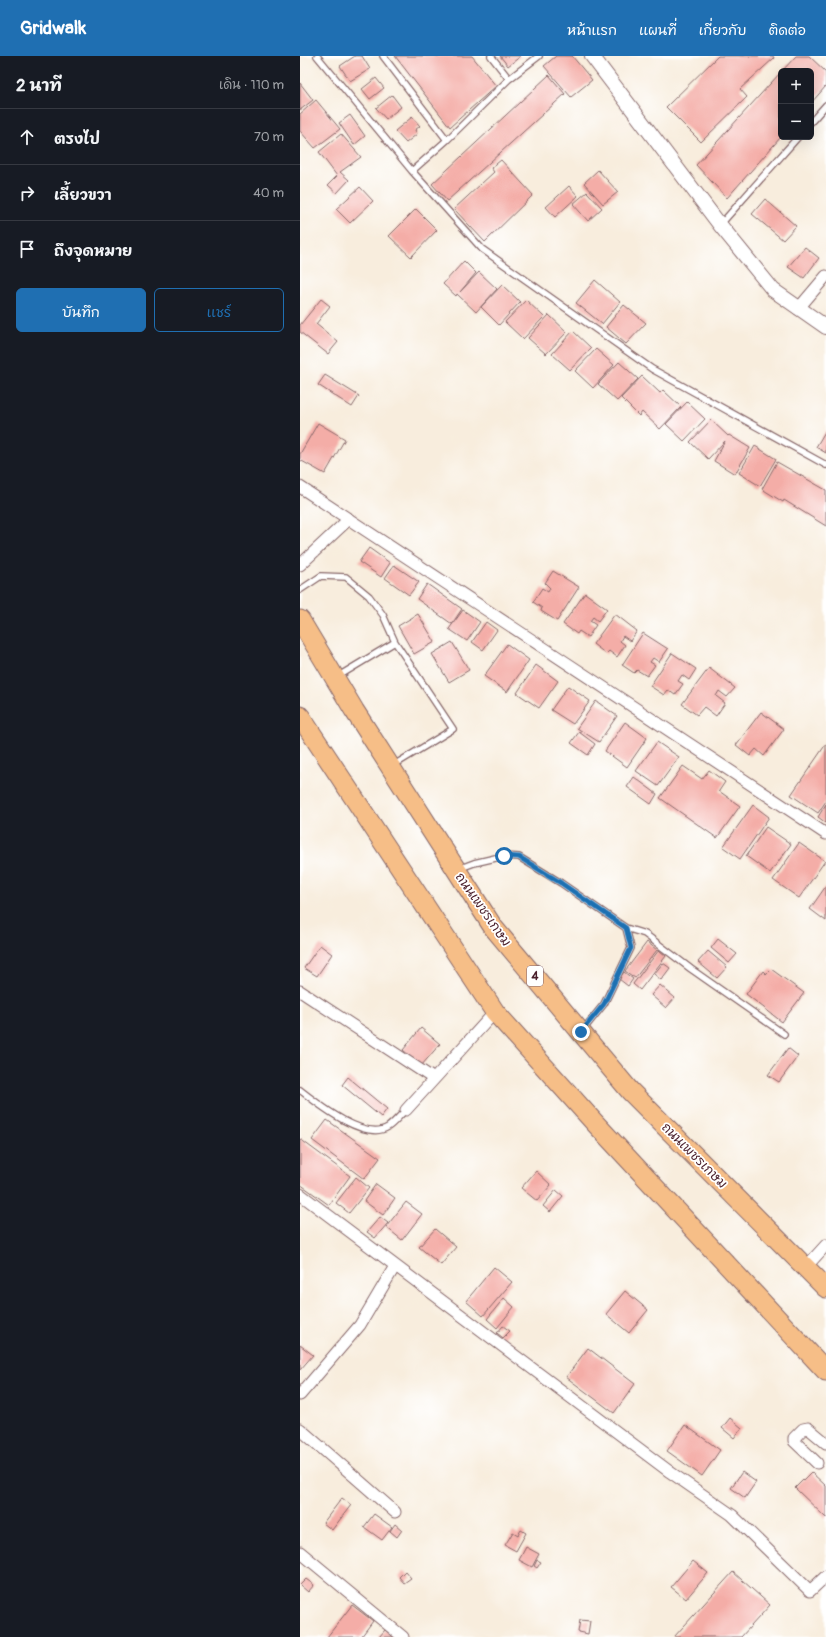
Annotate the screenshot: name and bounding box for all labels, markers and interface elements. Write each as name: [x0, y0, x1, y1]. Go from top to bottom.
text: Gridwalk: [20, 16, 86, 40]
text: หน้าแรก: [567, 22, 617, 39]
text: แผนที่: [639, 22, 677, 39]
text: เกี่ยวกับ: [699, 22, 746, 39]
text: ติดต่อ: [768, 22, 806, 39]
map controls: [778, 68, 814, 140]
button: +: [778, 68, 814, 104]
text: 2 นาที: [16, 75, 62, 96]
text: เดิน · 110 m: [219, 77, 284, 93]
button: −: [778, 104, 814, 140]
icon: ahead: [16, 126, 38, 148]
text: 70 m: [254, 129, 284, 145]
text: ตรงไป: [54, 130, 100, 149]
icon: right: [16, 182, 38, 204]
text: 40 m: [253, 185, 284, 201]
text: เลี้ยวขวา: [54, 186, 112, 205]
icon: arrive: [16, 238, 38, 260]
text: ถึงจุดหมาย: [54, 242, 132, 261]
button: บันทึก: [16, 288, 146, 332]
button: แชร์: [154, 288, 284, 332]
route start: [495, 847, 513, 865]
street label: ถนนเพชรเกษม: [452, 870, 515, 950]
road number: 4: [527, 966, 543, 986]
route end: [572, 1023, 590, 1041]
street label: ถนนเพชรเกษม: [658, 1119, 731, 1192]

